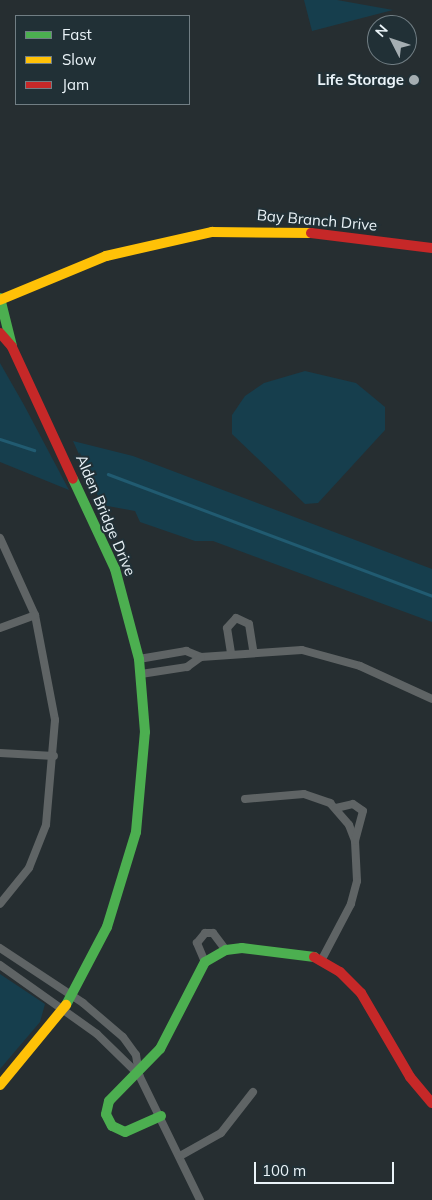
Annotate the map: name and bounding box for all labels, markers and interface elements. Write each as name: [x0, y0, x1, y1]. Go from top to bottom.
legend: [15, 15, 190, 105]
north arrow: [367, 15, 417, 65]
text: N: [371, 21, 392, 41]
text: Fast: [62, 25, 92, 44]
text: Slow: [62, 50, 96, 69]
place label: Life Storage: [317, 71, 404, 89]
marker: Life Storage: [408, 74, 420, 86]
text: Jam: [62, 75, 89, 94]
street label: Bay Branch Drive: [256, 206, 378, 234]
street label: Alden Bridge Drive: [72, 452, 140, 578]
scale bar: [257, 1152, 397, 1184]
text: 100 m: [262, 1161, 306, 1180]

